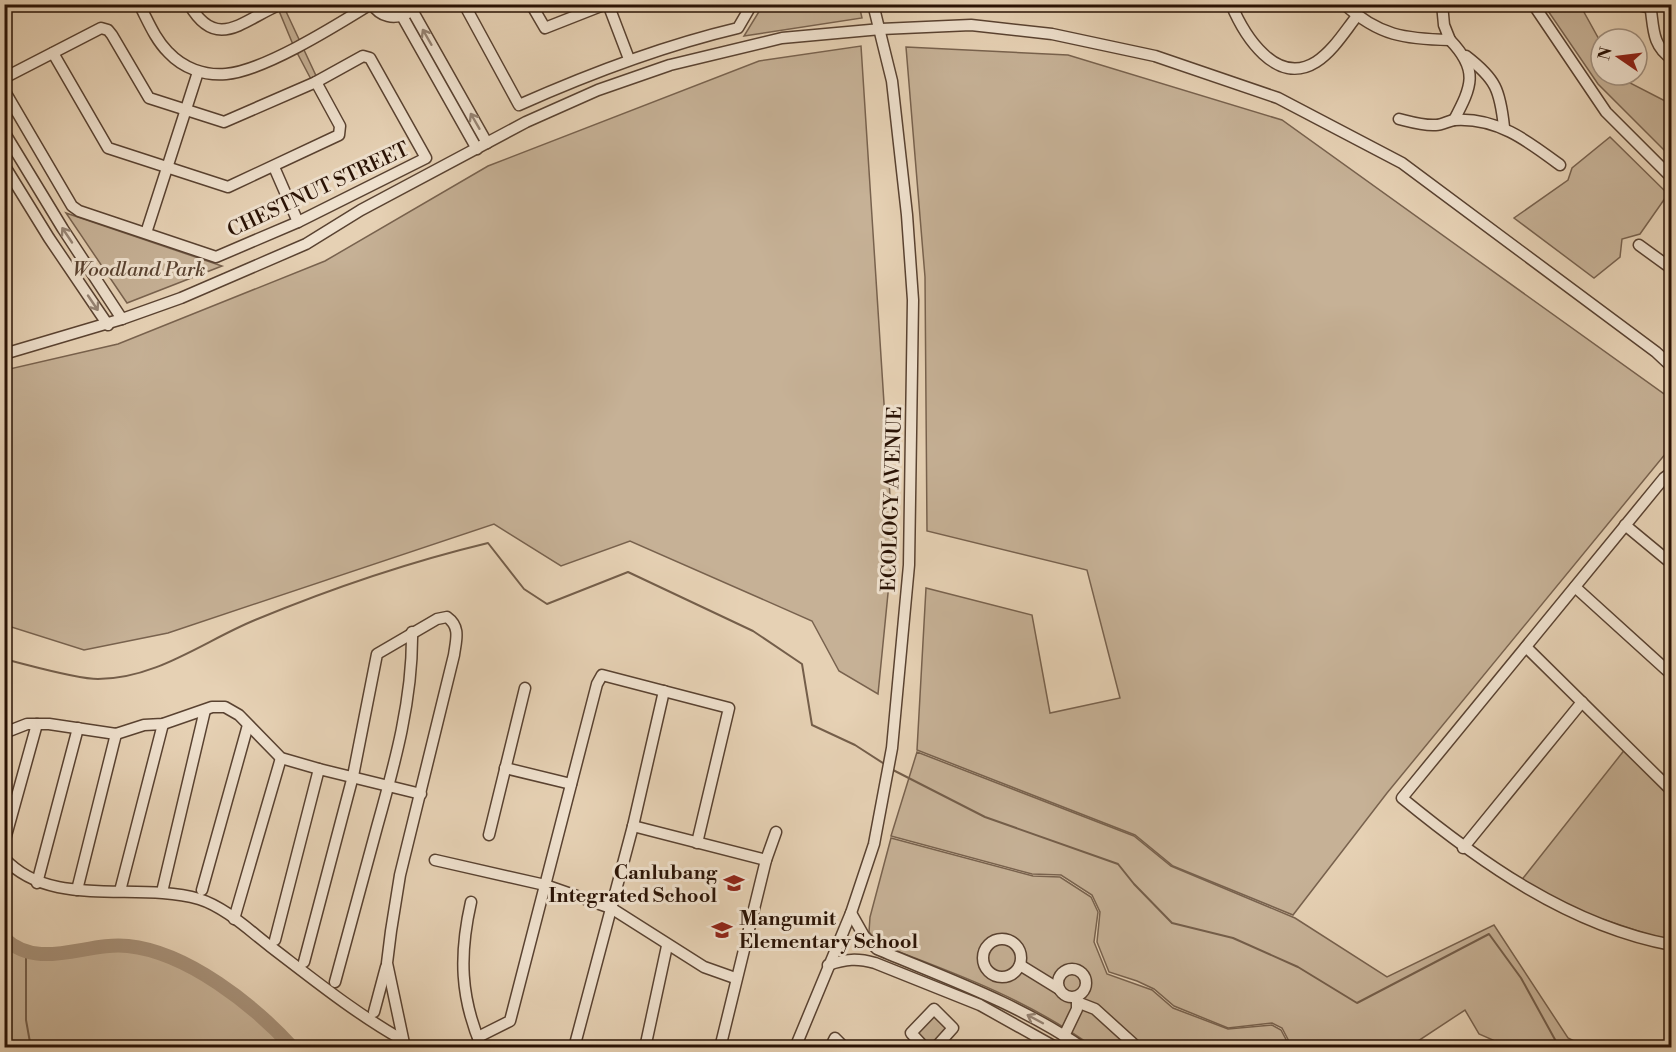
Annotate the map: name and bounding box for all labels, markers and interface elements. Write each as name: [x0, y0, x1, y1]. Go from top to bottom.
north arrow: [1589, 27, 1649, 87]
one-way arrow: [420, 28, 432, 45]
text: N: [1594, 45, 1617, 62]
one-way arrow: [469, 113, 481, 130]
street label: CHESTNUT STREET: [224, 137, 414, 243]
one-way arrow: [61, 228, 73, 244]
park label: Woodland Park: [73, 258, 205, 283]
one-way arrow: [87, 294, 99, 310]
street label: ECOLOGY AVENUE: [877, 406, 908, 592]
place label: Canlubang Integrated School: [548, 861, 718, 909]
school or university icon: Canlubang Integrated School: [722, 871, 746, 895]
place label: Mangumit Elementary School: [739, 907, 918, 955]
school or university icon: Mangumit Elementary School: [710, 918, 734, 942]
one-way arrow: [1027, 1013, 1045, 1024]

